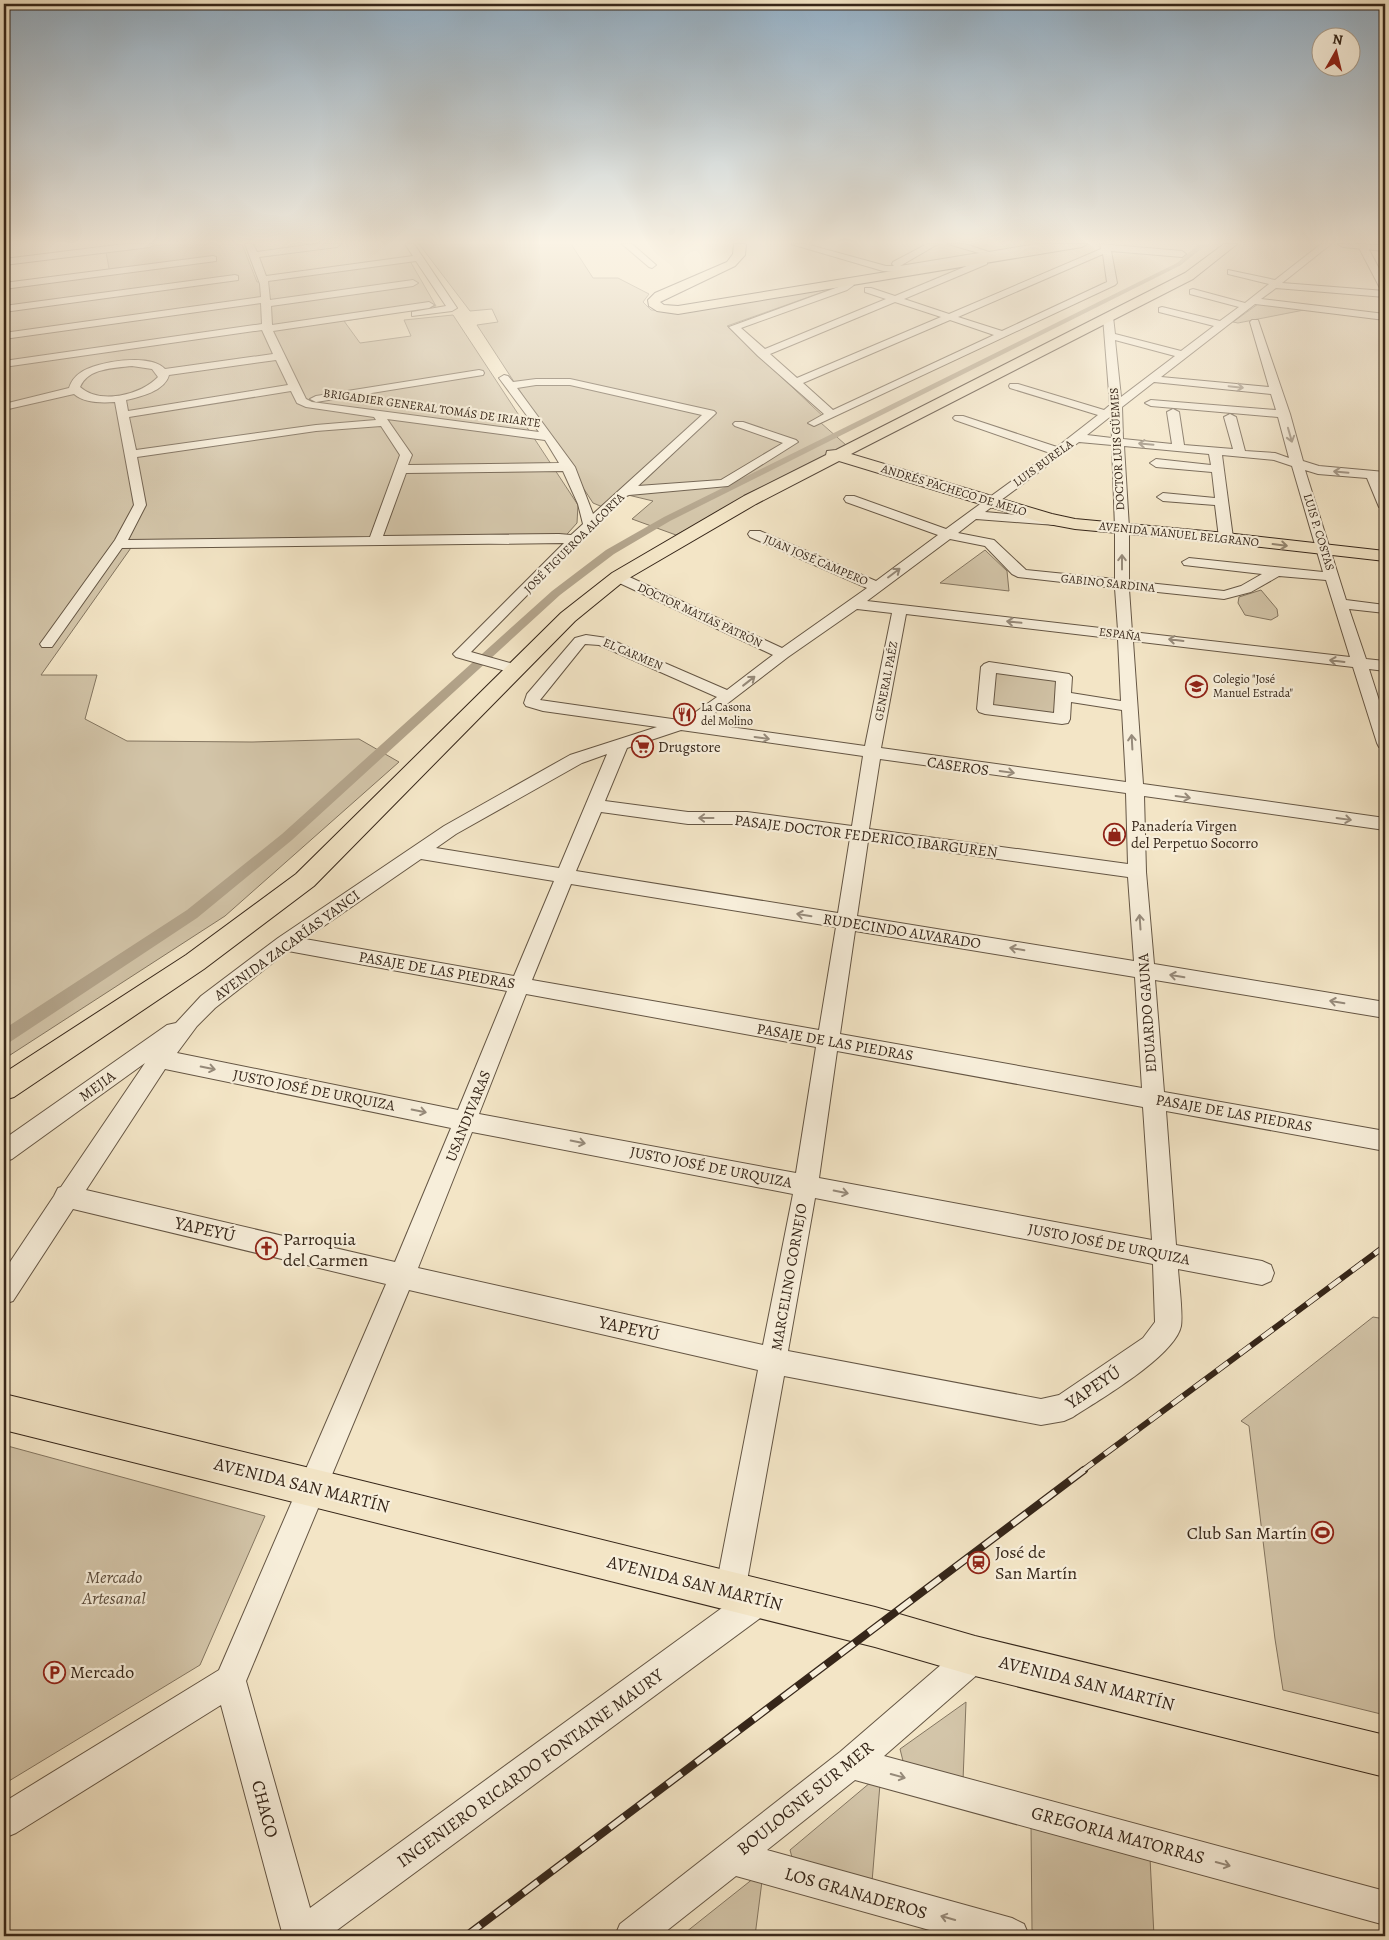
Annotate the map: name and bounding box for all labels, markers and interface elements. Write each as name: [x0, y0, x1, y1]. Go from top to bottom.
north arrow: [1312, 28, 1362, 78]
text: N: [1331, 30, 1344, 50]
one-way arrow: [1227, 382, 1243, 392]
street label: BRIGADIER GENERAL TOMÁS DE IRIARTE: [322, 385, 542, 431]
street label: DOCTOR LUIS GÜEMES: [1106, 387, 1128, 511]
one-way arrow: [1285, 427, 1295, 443]
street label: LUIS BURELA: [1010, 435, 1077, 490]
one-way arrow: [1138, 440, 1154, 449]
street label: ANDRÉS PACHECO DE MELO: [878, 460, 1029, 520]
one-way arrow: [1333, 467, 1349, 477]
street label: JOSÉ FIGUEROA ALCORTA: [520, 489, 628, 597]
street label: LUIS P. COSTAS: [1300, 491, 1338, 573]
street label: AVENIDA MANUEL BELGRANO: [1097, 518, 1260, 550]
street label: JUAN JOSÉ CAMPERO: [761, 531, 871, 589]
one-way arrow: [1272, 540, 1288, 550]
one-way arrow: [1117, 554, 1127, 570]
one-way arrow: [887, 568, 900, 579]
street label: GABINO SARDINA: [1060, 570, 1157, 596]
street label: DOCTOR MATÍAS PATRÓN: [635, 579, 765, 651]
one-way arrow: [1006, 617, 1022, 627]
street label: ESPAÑA: [1098, 623, 1143, 645]
street label: EL CARMEN: [601, 634, 666, 674]
one-way arrow: [1168, 635, 1184, 645]
street label: GENERAL PAÉZ: [870, 640, 902, 722]
one-way arrow: [1329, 655, 1345, 665]
place label: Colegio "José Manuel Estrada": [1213, 671, 1293, 701]
school or university icon: Colegio "José Manuel Estrada": [1185, 674, 1209, 698]
one-way arrow: [743, 675, 756, 686]
place label: La Casona del Molino: [701, 699, 753, 729]
restaurant icon: La Casona del Molino: [673, 702, 697, 726]
one-way arrow: [754, 733, 770, 743]
one-way arrow: [1128, 734, 1137, 750]
supermarket icon: Drugstore: [630, 735, 654, 759]
place label: Drugstore: [658, 737, 721, 757]
street label: CASEROS: [926, 752, 990, 780]
one-way arrow: [998, 768, 1014, 778]
one-way arrow: [1175, 792, 1191, 802]
street label: PASAJE DOCTOR FEDERICO IBARGUREN: [733, 810, 999, 862]
one-way arrow: [699, 813, 715, 823]
one-way arrow: [1336, 814, 1352, 824]
place label: Panadería Virgen del Perpetuo Socorro: [1131, 816, 1258, 853]
shop icon: Panadería Virgen del Perpetuo Socorro: [1103, 823, 1127, 847]
street label: AVENIDA ZACARÍAS YANCI: [209, 885, 364, 1005]
one-way arrow: [797, 909, 813, 919]
street label: RUDECINDO ALVARADO: [822, 909, 982, 953]
one-way arrow: [1136, 914, 1145, 930]
one-way arrow: [1009, 944, 1025, 954]
street label: PASAJE DE LAS PIEDRAS: [357, 946, 517, 994]
street label: EDUARDO GAUNA: [1133, 952, 1161, 1073]
one-way arrow: [1169, 970, 1185, 980]
one-way arrow: [1330, 997, 1346, 1007]
street label: PASAJE DE LAS PIEDRAS: [755, 1018, 915, 1066]
one-way arrow: [199, 1064, 215, 1074]
street label: JUSTO JOSÉ DE URQUIZA: [231, 1064, 397, 1116]
street label: MEJIA: [75, 1066, 119, 1106]
street label: USANDIVARAS: [441, 1067, 495, 1165]
street label: PASAJE DE LAS PIEDRAS: [1154, 1089, 1314, 1137]
one-way arrow: [410, 1107, 426, 1116]
one-way arrow: [570, 1137, 586, 1147]
street label: JUSTO JOSÉ DE URQUIZA: [628, 1141, 794, 1193]
one-way arrow: [833, 1187, 849, 1197]
street label: MARCELINO CORNEJO: [766, 1202, 812, 1352]
street label: YAPEYÚ: [171, 1210, 238, 1248]
street label: JUSTO JOSÉ DE URQUIZA: [1026, 1218, 1192, 1270]
place label: Parroquia del Carmen: [283, 1227, 368, 1272]
church icon: Parroquia del Carmen: [255, 1237, 279, 1261]
street label: YAPEYÚ: [595, 1309, 662, 1347]
street label: YAPEYÚ: [1060, 1360, 1125, 1415]
street label: AVENIDA SAN MARTÍN: [211, 1451, 392, 1518]
place label: Club San Martín: [1187, 1521, 1307, 1545]
sports icon: Club San Martín: [1311, 1521, 1335, 1545]
place label: José de San Martín: [995, 1540, 1077, 1585]
street label: AVENIDA SAN MARTÍN: [604, 1549, 785, 1616]
station icon: José de San Martín: [967, 1550, 991, 1574]
park label: Mercado Artesanal: [81, 1565, 146, 1610]
street label: AVENIDA SAN MARTÍN: [996, 1649, 1177, 1716]
parking icon: Mercado: [42, 1660, 66, 1684]
place label: Mercado: [70, 1660, 134, 1684]
street label: INGENIERO RICARDO FONTAINE MAURY: [392, 1662, 669, 1873]
street label: BOULOGNE SUR MER: [732, 1735, 878, 1861]
one-way arrow: [889, 1771, 905, 1781]
street label: CHACO: [246, 1778, 284, 1840]
street label: GREGORIA MATORRAS: [1029, 1800, 1207, 1870]
one-way arrow: [1215, 1860, 1231, 1869]
street label: LOS GRANADEROS: [782, 1861, 930, 1925]
one-way arrow: [940, 1913, 956, 1923]

